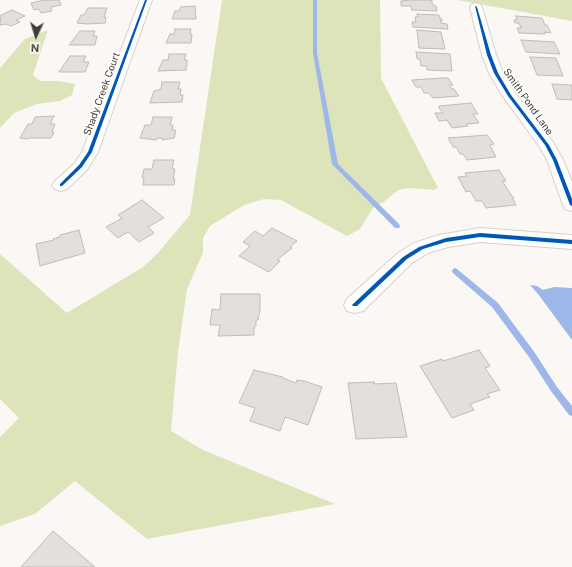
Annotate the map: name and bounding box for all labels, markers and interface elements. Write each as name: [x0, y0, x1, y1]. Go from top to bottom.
north arrow: [16, 16, 56, 56]
text: N: [30, 42, 40, 54]
street label: Shady Creek Court: [81, 51, 123, 137]
street label: Smith Pond Lane: [501, 66, 555, 138]

